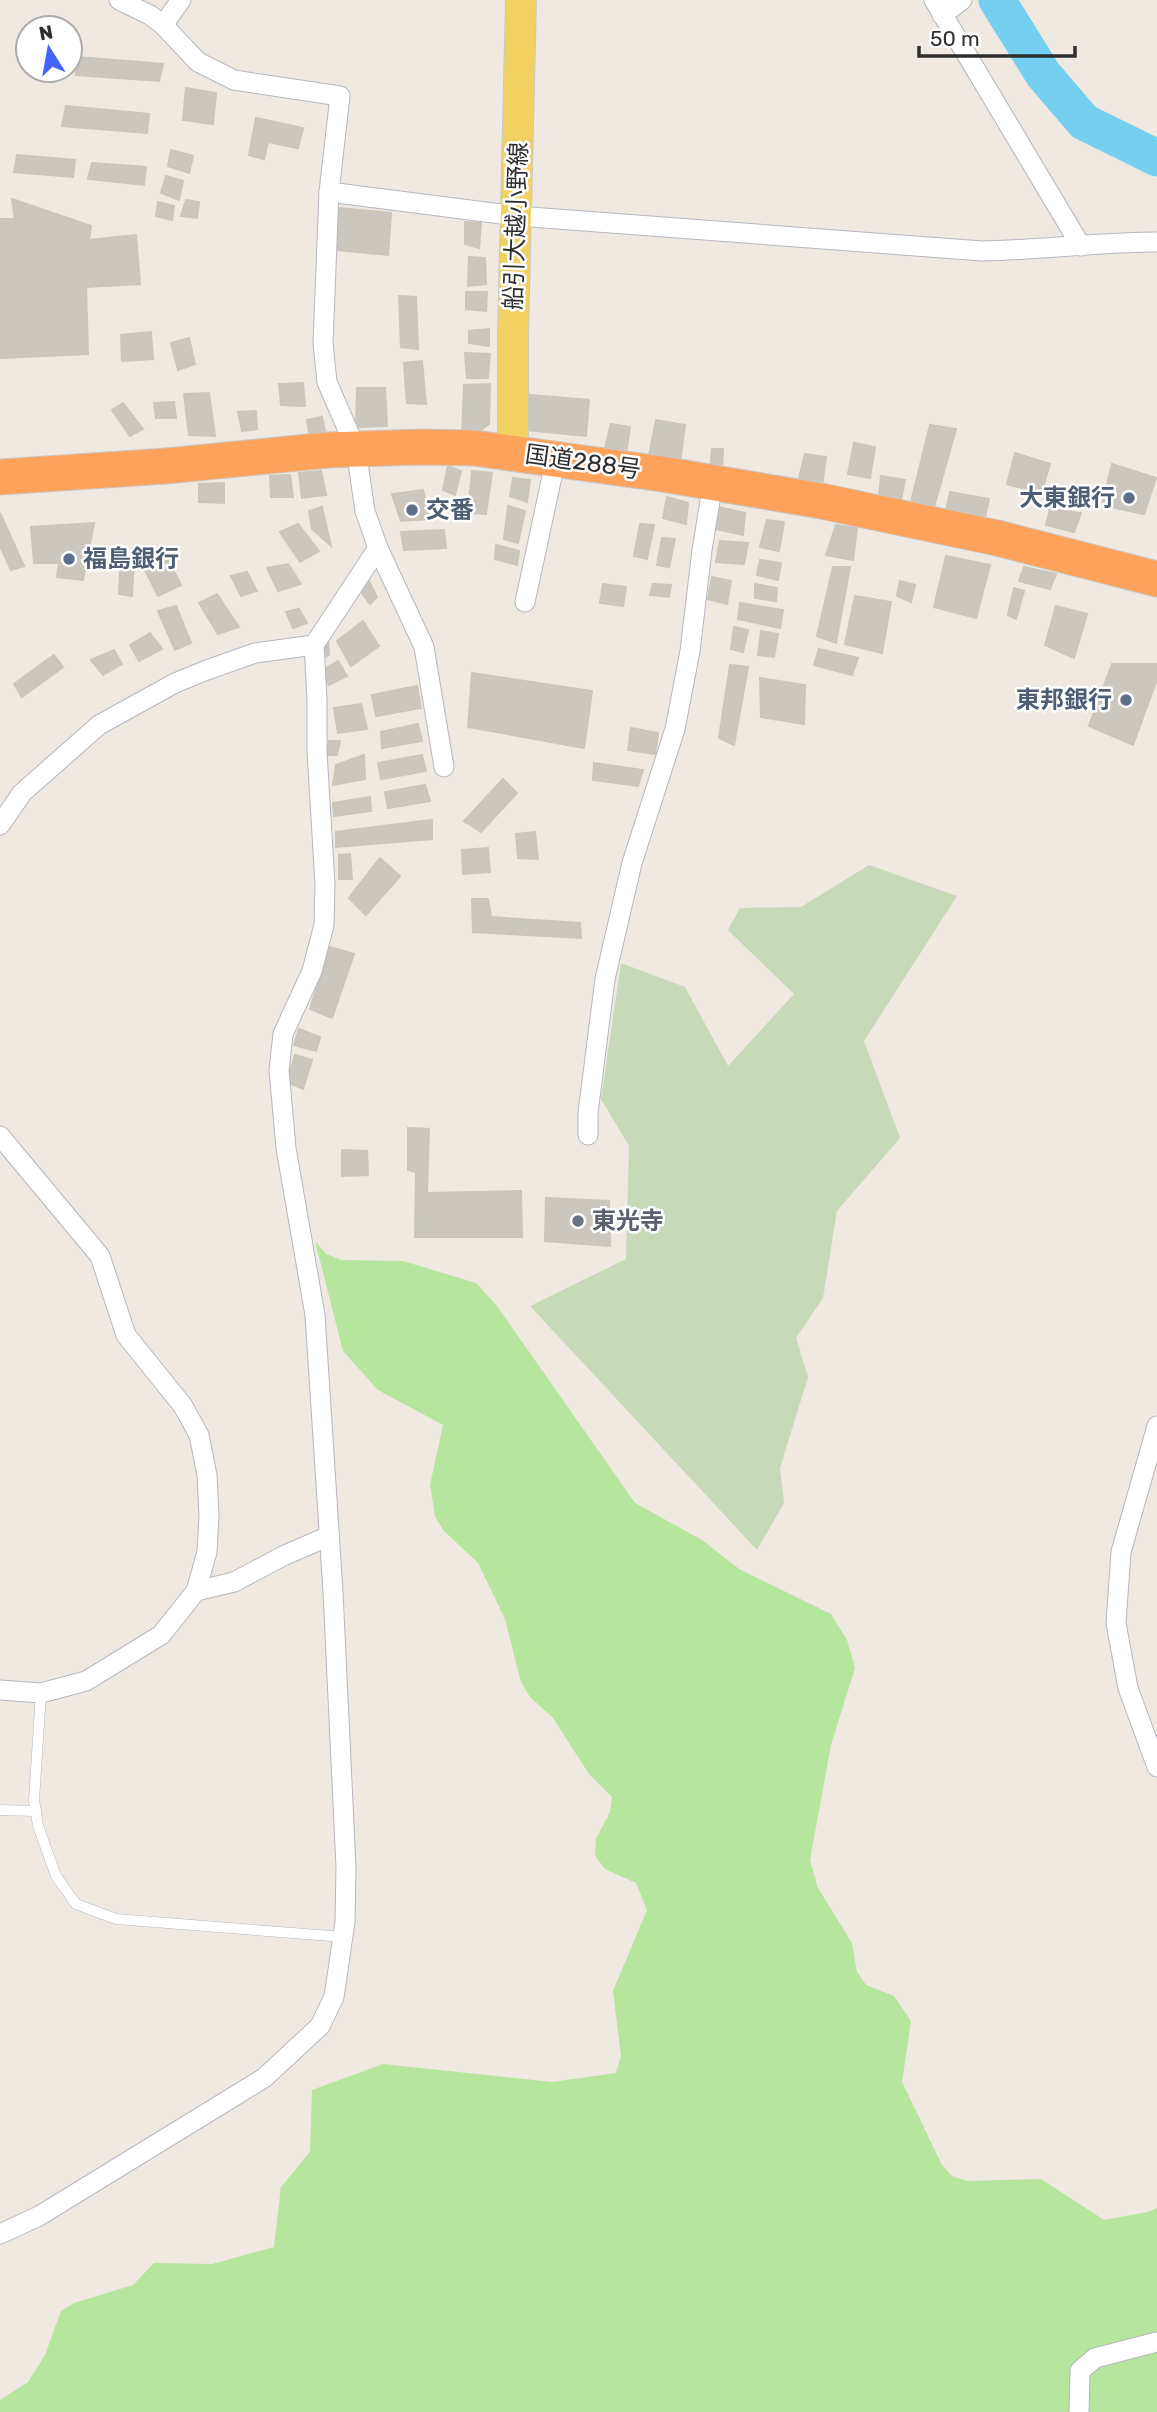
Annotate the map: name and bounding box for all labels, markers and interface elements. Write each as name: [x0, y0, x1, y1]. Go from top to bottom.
north arrow: [14, 14, 84, 84]
scale bar: [919, 14, 1075, 58]
text: N: [37, 20, 55, 45]
text: 50 m: [930, 26, 980, 51]
street label: 船引大越小野線: [499, 142, 533, 310]
street label: 国道288号: [523, 440, 643, 484]
place label: 大東銀行: [1019, 484, 1115, 512]
marker: 大東銀行: [1121, 490, 1137, 506]
place label: 交番: [426, 496, 474, 524]
marker: 交番: [404, 502, 420, 518]
place label: 福島銀行: [83, 545, 179, 573]
marker: 福島銀行: [61, 551, 77, 567]
place label: 東邦銀行: [1016, 686, 1112, 714]
marker: 東邦銀行: [1118, 692, 1134, 708]
place label: 東光寺: [592, 1207, 664, 1235]
marker: 東光寺: [570, 1213, 586, 1229]

